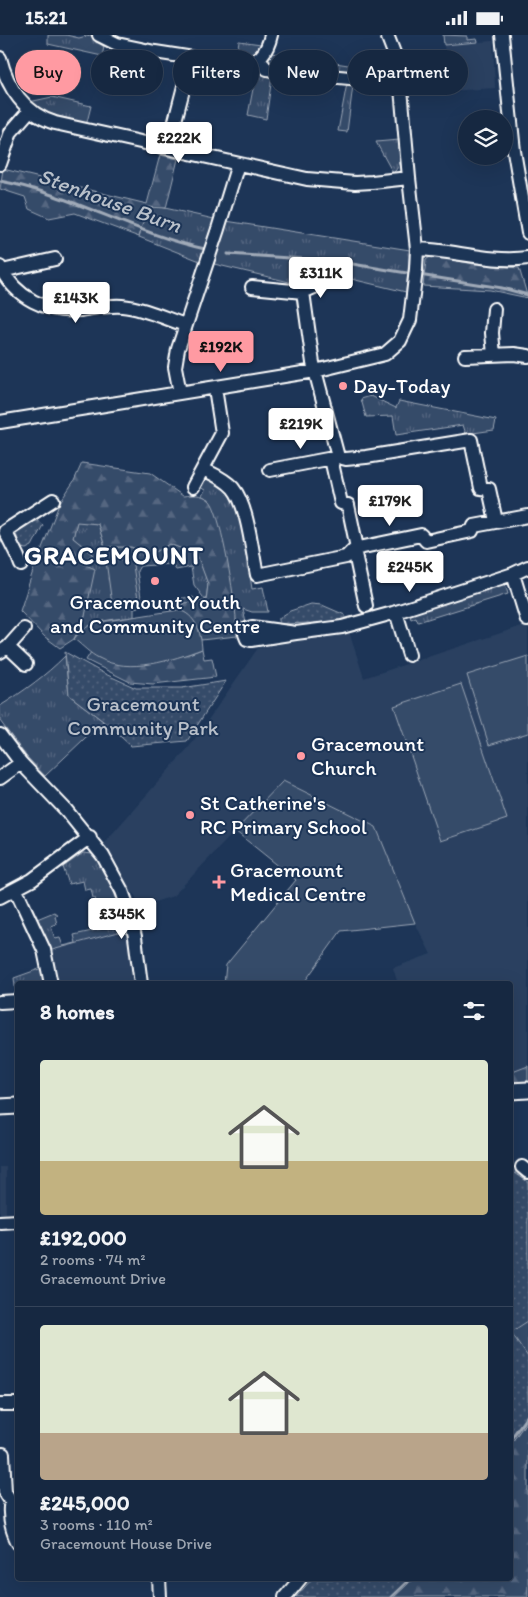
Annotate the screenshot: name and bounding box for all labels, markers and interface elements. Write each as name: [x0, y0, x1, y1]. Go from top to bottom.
text: 15:21: [25, 6, 67, 29]
chip: Buy: [15, 50, 81, 95]
chip: Rent: [91, 50, 163, 95]
chip: Filters: [173, 50, 259, 95]
chip: New: [269, 50, 338, 95]
chip: Apartment: [348, 50, 468, 95]
map controls: [458, 110, 513, 165]
button: layers: [458, 110, 513, 165]
pin: £222K: [144, 121, 214, 164]
text: £222K: [157, 128, 201, 147]
water label: Stenhouse Burn: [35, 162, 186, 239]
pin: £311K: [286, 257, 356, 299]
text: £311K: [300, 263, 342, 282]
pin: £143K: [41, 281, 111, 324]
text: £143K: [54, 288, 98, 307]
pin: £192K: [186, 331, 256, 373]
text: £192K: [200, 337, 243, 356]
place label: Day-Today: [353, 373, 451, 398]
marker: Day-Today: [337, 380, 349, 392]
pin: £219K: [266, 407, 336, 450]
text: £219K: [280, 414, 323, 433]
pin: £179K: [355, 485, 425, 527]
text: £179K: [369, 491, 411, 510]
district label: GRACEMOUNT: [24, 539, 204, 571]
pin: £245K: [375, 551, 445, 593]
text: £245K: [387, 557, 433, 576]
marker: Gracemount Youth and Community Centre: [149, 575, 161, 587]
place label: Gracemount Youth and Community Centre: [50, 589, 260, 638]
park label: Gracemount Community Park: [67, 691, 219, 740]
place label: Gracemount Church: [311, 731, 424, 780]
marker: Gracemount Church: [295, 750, 307, 762]
place label: St Catherine's RC Primary School: [200, 790, 367, 839]
marker: St Catherine's RC Primary School: [184, 809, 196, 821]
place label: Gracemount Medical Centre: [230, 857, 366, 906]
marker: Gracemount Medical Centre: [212, 875, 226, 889]
pin: £345K: [87, 897, 157, 940]
text: £345K: [99, 904, 145, 923]
icon: filters: [460, 997, 488, 1025]
text: 8 homes: [40, 999, 115, 1024]
icon: home: [219, 1092, 309, 1182]
text: £192,000: [40, 1225, 127, 1250]
text: 2 rooms · 74 m²: [40, 1250, 145, 1269]
text: Gracemount Drive: [40, 1269, 166, 1288]
icon: home: [219, 1358, 309, 1448]
text: £245,000: [40, 1490, 130, 1515]
text: 3 rooms · 110 m²: [40, 1515, 153, 1534]
text: Gracemount House Drive: [40, 1534, 212, 1553]

